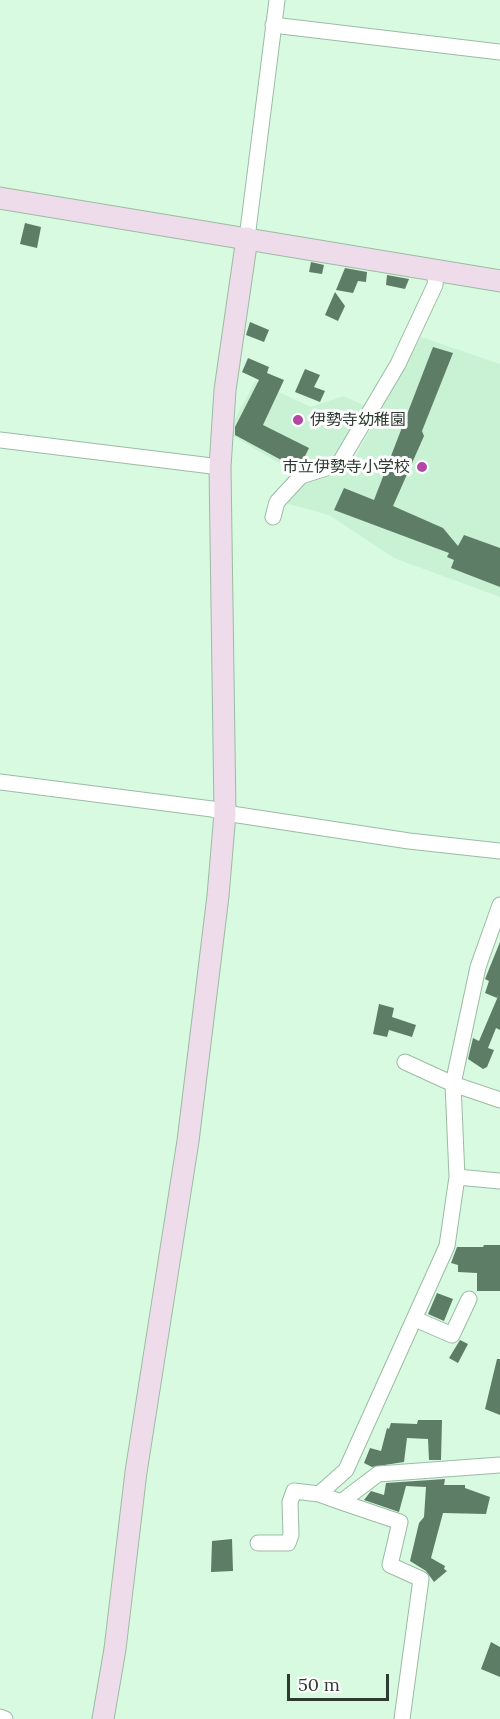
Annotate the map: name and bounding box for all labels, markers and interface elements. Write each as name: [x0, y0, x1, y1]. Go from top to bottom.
place label: 伊勢寺幼稚園: [310, 410, 406, 430]
marker: 伊勢寺幼稚園: [291, 413, 305, 427]
place label: 市立伊勢寺小学校: [282, 457, 410, 477]
marker: 市立伊勢寺小学校: [415, 460, 429, 474]
scale bar: [290, 1662, 392, 1700]
text: 50 m: [298, 1673, 340, 1696]

